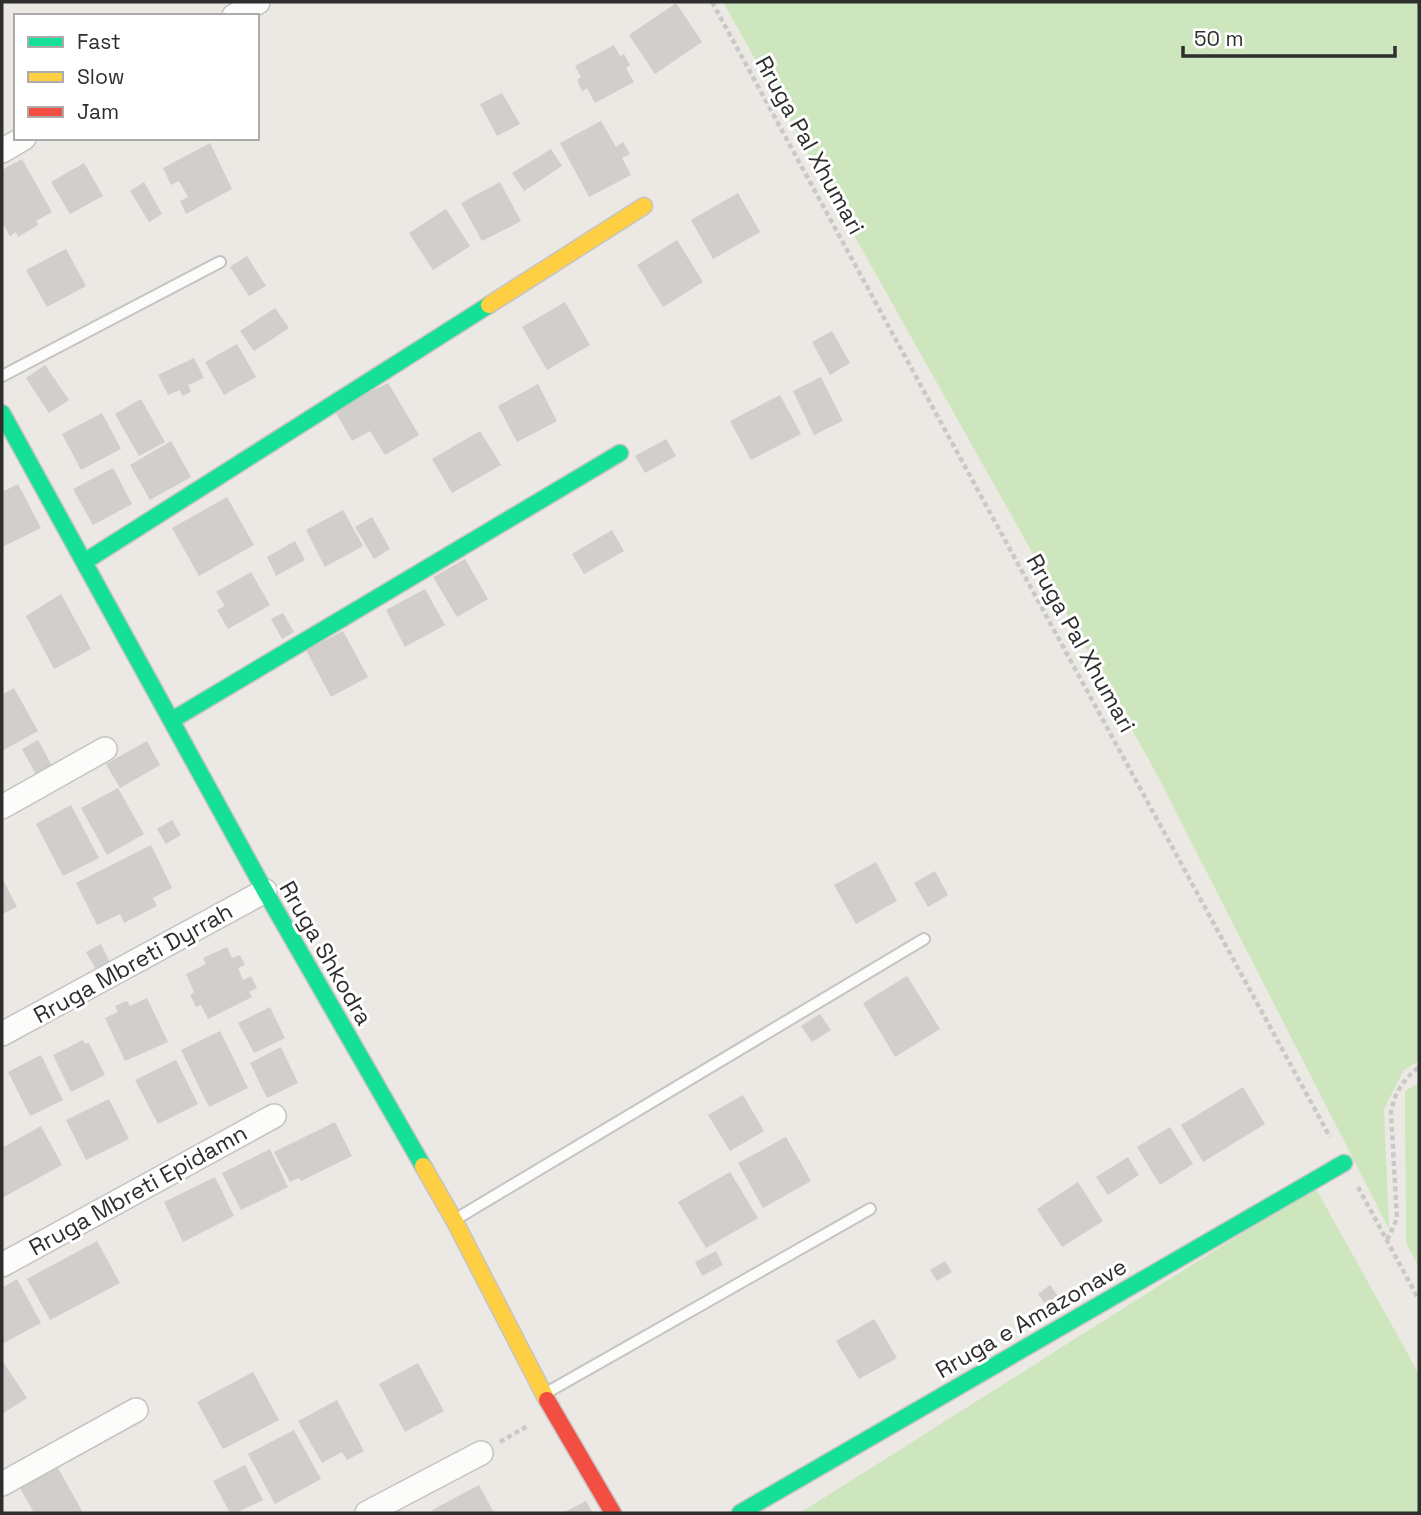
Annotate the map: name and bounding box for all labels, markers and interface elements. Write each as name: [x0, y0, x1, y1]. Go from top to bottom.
legend: [14, 14, 259, 140]
scale bar: [1183, 14, 1395, 58]
text: 50 m: [1194, 25, 1244, 52]
text: Fast: [77, 28, 121, 55]
street label: Rruga Pal Xhumari: [749, 50, 871, 240]
text: Slow: [77, 63, 125, 90]
text: Jam: [77, 98, 119, 125]
street label: Rruga Pal Xhumari: [1020, 548, 1142, 738]
street label: Rruga Shkodra: [273, 876, 379, 1030]
street label: Rruga Mbreti Dyrrah: [28, 896, 238, 1030]
street label: Rruga Mbreti Epidamn: [24, 1118, 252, 1262]
street label: Rruga e Amazonave: [930, 1251, 1132, 1385]

